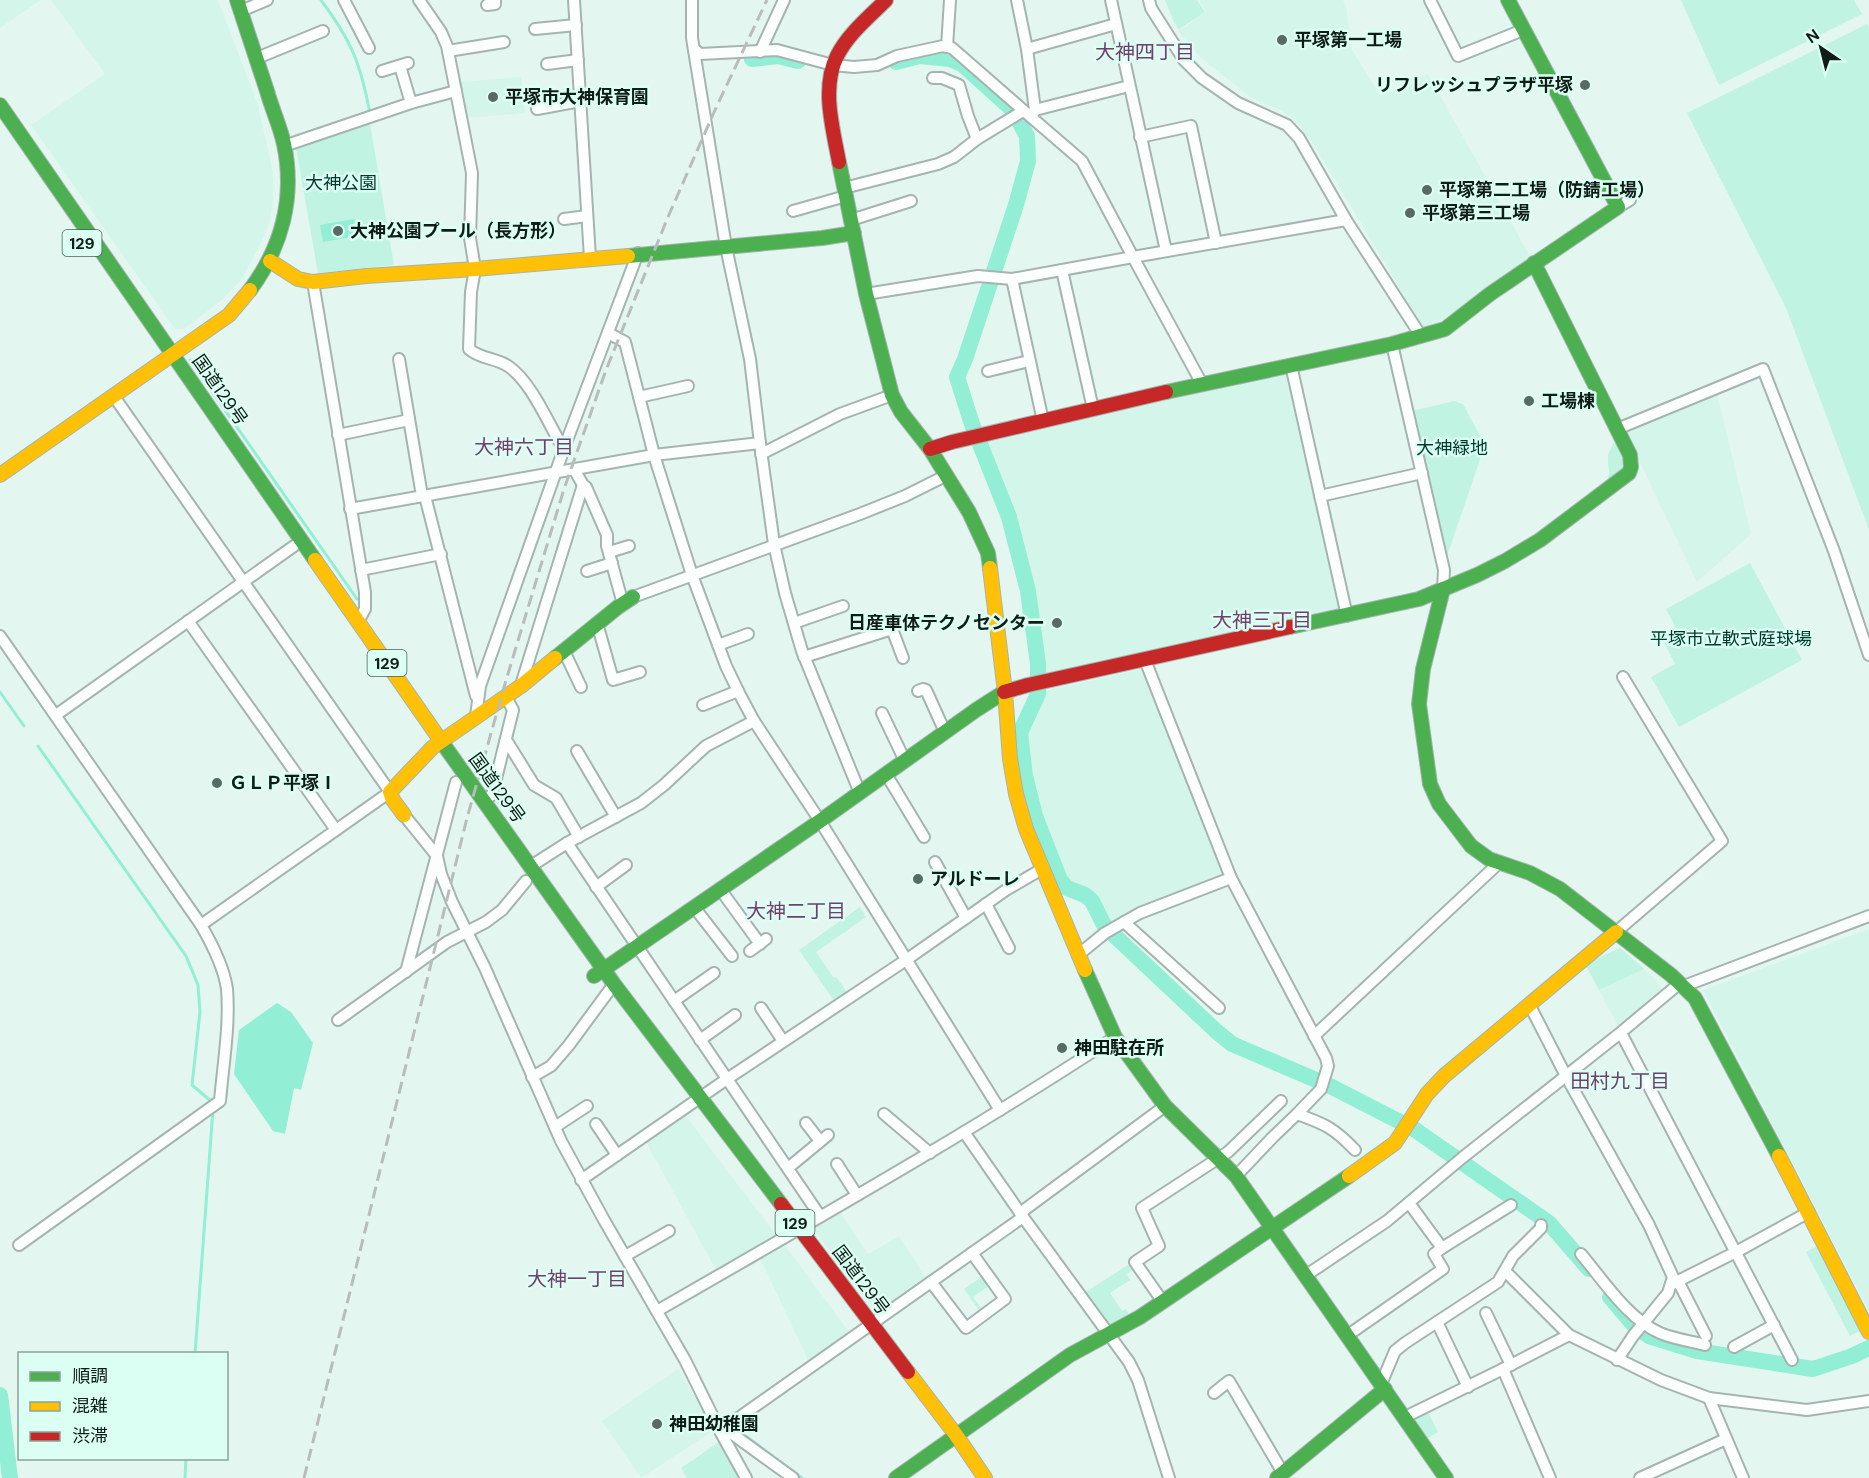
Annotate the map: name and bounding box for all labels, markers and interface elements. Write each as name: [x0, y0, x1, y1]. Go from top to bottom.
north arrow: [1791, 18, 1851, 78]
text: N: [1802, 24, 1823, 48]
place label: 平塚第一工場: [1294, 28, 1402, 52]
marker: 平塚第一工場: [1275, 33, 1289, 47]
district label: 大神四丁目: [1095, 39, 1195, 65]
place label: リフレッシュプラザ平塚: [1375, 73, 1573, 97]
marker: リフレッシュプラザ平塚: [1578, 78, 1592, 92]
place label: 平塚市大神保育園: [505, 85, 649, 109]
marker: 平塚市大神保育園: [486, 90, 500, 104]
park label: 大神公園: [305, 171, 377, 195]
place label: 平塚第二工場（防錆工場）: [1439, 178, 1655, 202]
marker: 平塚第二工場（防錆工場）: [1420, 183, 1434, 197]
place label: 平塚第三工場: [1422, 201, 1530, 225]
marker: 平塚第三工場: [1403, 206, 1417, 220]
place label: 大神公園プール（長方形）: [350, 219, 566, 243]
marker: 大神公園プール（長方形）: [331, 224, 345, 238]
road number: 129: [62, 230, 101, 256]
street label: 国道129号: [187, 350, 253, 430]
place label: 工場棟: [1541, 389, 1595, 413]
marker: 工場棟: [1522, 394, 1536, 408]
district label: 大神六丁目: [474, 434, 574, 460]
park label: 大神緑地: [1416, 436, 1488, 460]
district label: 大神三丁目: [1212, 607, 1312, 633]
place label: 日産車体テクノセンター: [848, 611, 1045, 635]
marker: 日産車体テクノセンター: [1050, 616, 1064, 630]
park label: 平塚市立軟式庭球場: [1650, 627, 1812, 651]
road number: 129: [368, 650, 406, 676]
street label: 国道129号: [463, 748, 531, 828]
place label: ＧＬＰ平塚Ⅰ: [229, 771, 337, 795]
marker: ＧＬＰ平塚Ⅰ: [210, 776, 224, 790]
place label: アルドーレ: [930, 867, 1020, 891]
marker: アルドーレ: [911, 872, 925, 886]
district label: 大神二丁目: [746, 898, 846, 924]
place label: 神田駐在所: [1074, 1036, 1164, 1060]
marker: 神田駐在所: [1055, 1041, 1069, 1055]
district label: 田村九丁目: [1570, 1068, 1670, 1094]
road number: 129: [776, 1210, 814, 1236]
street label: 国道129号: [827, 1240, 895, 1320]
district label: 大神一丁目: [527, 1266, 627, 1292]
legend: [18, 1352, 228, 1460]
text: 順調: [72, 1364, 108, 1388]
text: 混雑: [72, 1394, 108, 1418]
place label: 神田幼稚園: [669, 1412, 759, 1436]
marker: 神田幼稚園: [650, 1417, 664, 1431]
text: 渋滞: [72, 1424, 108, 1448]

